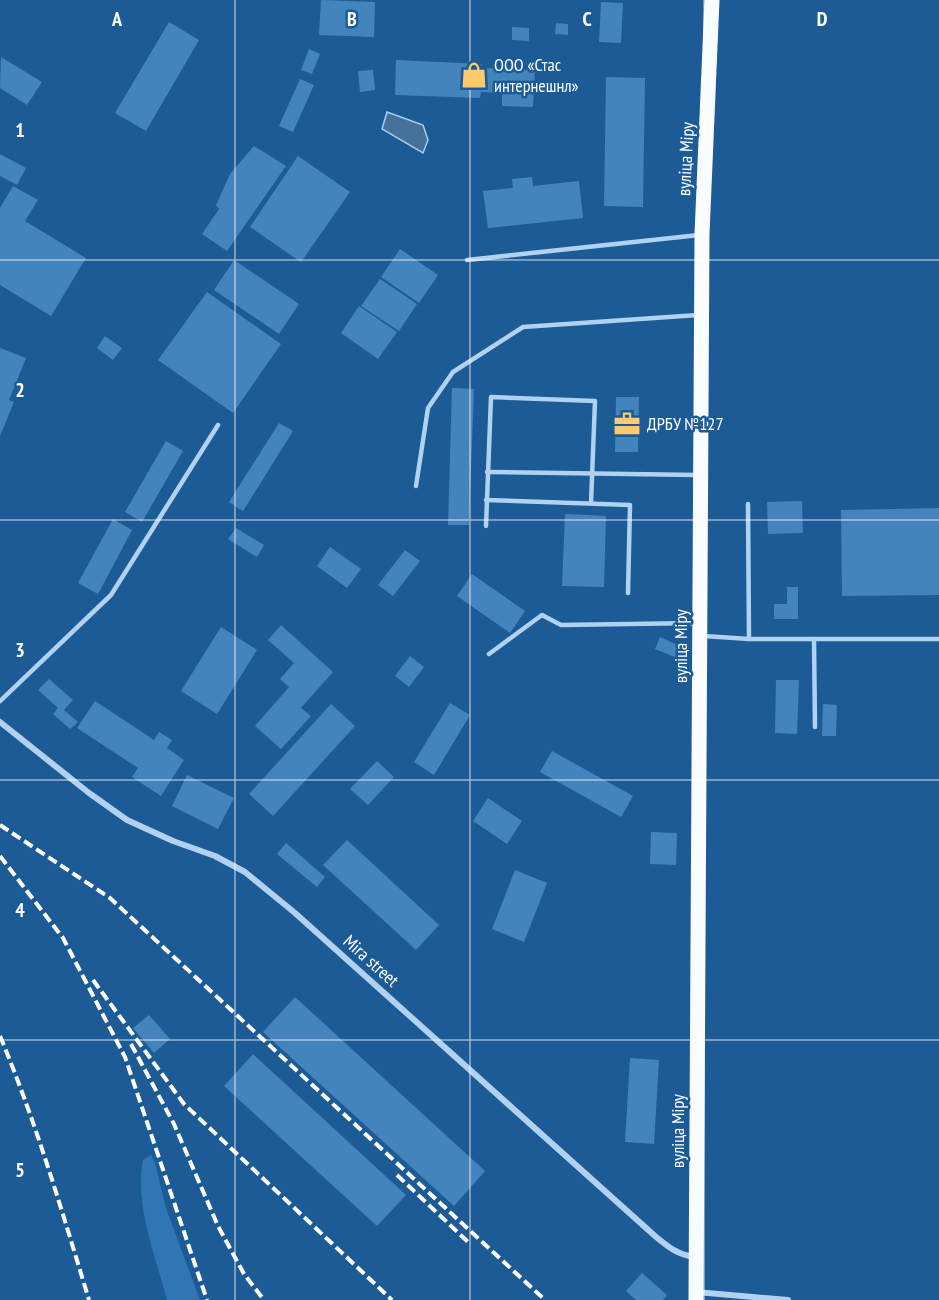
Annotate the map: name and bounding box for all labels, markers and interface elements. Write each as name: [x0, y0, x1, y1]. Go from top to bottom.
text: A: [111, 6, 123, 32]
text: B: [347, 6, 357, 32]
text: C: [582, 6, 592, 32]
text: D: [817, 6, 828, 32]
place label: ООО «Стас интернешнл»: [494, 53, 579, 97]
shop icon: ООО «Стас интернешнл»: [459, 60, 489, 90]
text: 1: [15, 117, 25, 143]
street label: вуліца Міру: [672, 121, 699, 196]
text: 2: [15, 377, 25, 403]
office icon: ДРБУ №127: [612, 409, 642, 439]
place label: ДРБУ №127: [647, 412, 723, 435]
street label: вуліца Міру: [669, 609, 692, 683]
text: 3: [15, 637, 25, 663]
text: 4: [15, 897, 25, 923]
street label: Mira street: [339, 930, 404, 992]
street label: вуліца Міру: [666, 1094, 689, 1168]
text: 5: [15, 1157, 25, 1183]

